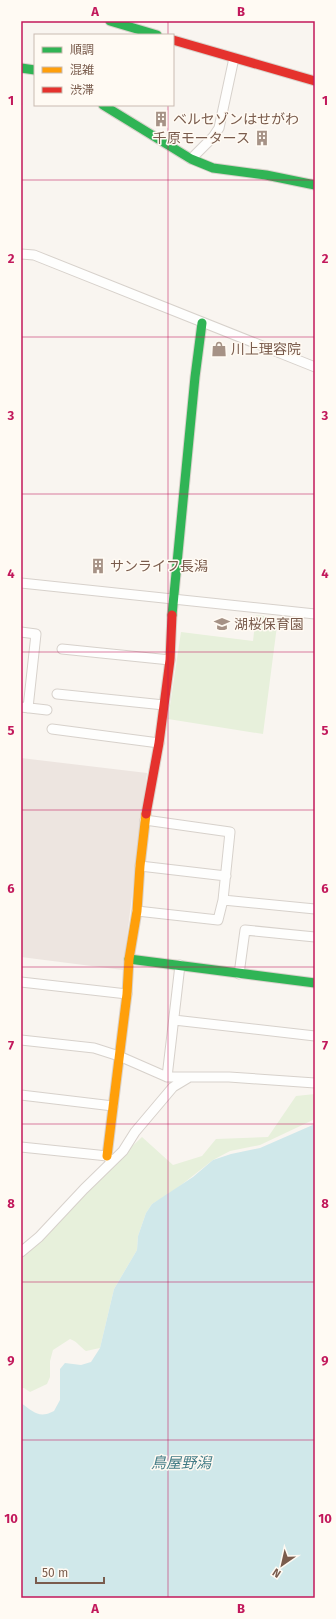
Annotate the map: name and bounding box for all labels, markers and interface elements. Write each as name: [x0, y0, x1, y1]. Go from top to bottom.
text: A: [90, 4, 99, 19]
text: B: [237, 4, 245, 19]
legend: [34, 34, 174, 106]
text: 順調: [70, 43, 94, 57]
text: 混雑: [70, 63, 94, 77]
text: 渋滞: [70, 83, 94, 97]
text: 1: [8, 93, 14, 108]
text: 1: [322, 93, 328, 108]
building icon: ベルセゾンはせがわ: [152, 110, 170, 128]
place label: ベルセゾンはせがわ: [173, 111, 299, 128]
building icon: 千原モータース: [253, 129, 271, 147]
place label: 千原モータース: [153, 130, 250, 147]
text: 2: [8, 251, 15, 266]
text: 2: [322, 251, 329, 266]
shop icon: 川上理容院: [210, 340, 228, 358]
place label: 川上理容院: [231, 341, 301, 358]
text: 3: [7, 408, 15, 423]
text: 3: [321, 408, 329, 423]
building icon: サンライフ長潟: [89, 557, 107, 575]
place label: サンライフ長潟: [110, 558, 208, 575]
text: 4: [7, 566, 15, 581]
text: 4: [321, 566, 329, 581]
school or university icon: 湖桜保育園: [213, 615, 231, 633]
place label: 湖桜保育園: [234, 616, 304, 633]
text: 5: [8, 723, 15, 738]
text: 5: [322, 723, 329, 738]
text: 6: [7, 881, 15, 896]
text: 6: [321, 881, 329, 896]
text: 7: [8, 1038, 14, 1053]
text: 7: [322, 1038, 328, 1053]
text: 8: [7, 1196, 15, 1211]
text: 8: [321, 1196, 329, 1211]
text: 9: [7, 1353, 15, 1368]
text: 9: [321, 1353, 329, 1368]
water label: 鳥屋野潟: [151, 1454, 213, 1472]
text: 10: [4, 1511, 18, 1526]
text: 10: [318, 1511, 332, 1526]
north arrow: [262, 1545, 302, 1585]
scale bar: [36, 1559, 104, 1585]
text: N: [270, 1565, 283, 1580]
text: 50 m: [42, 1566, 68, 1580]
text: A: [90, 1601, 99, 1616]
text: B: [237, 1601, 245, 1616]

